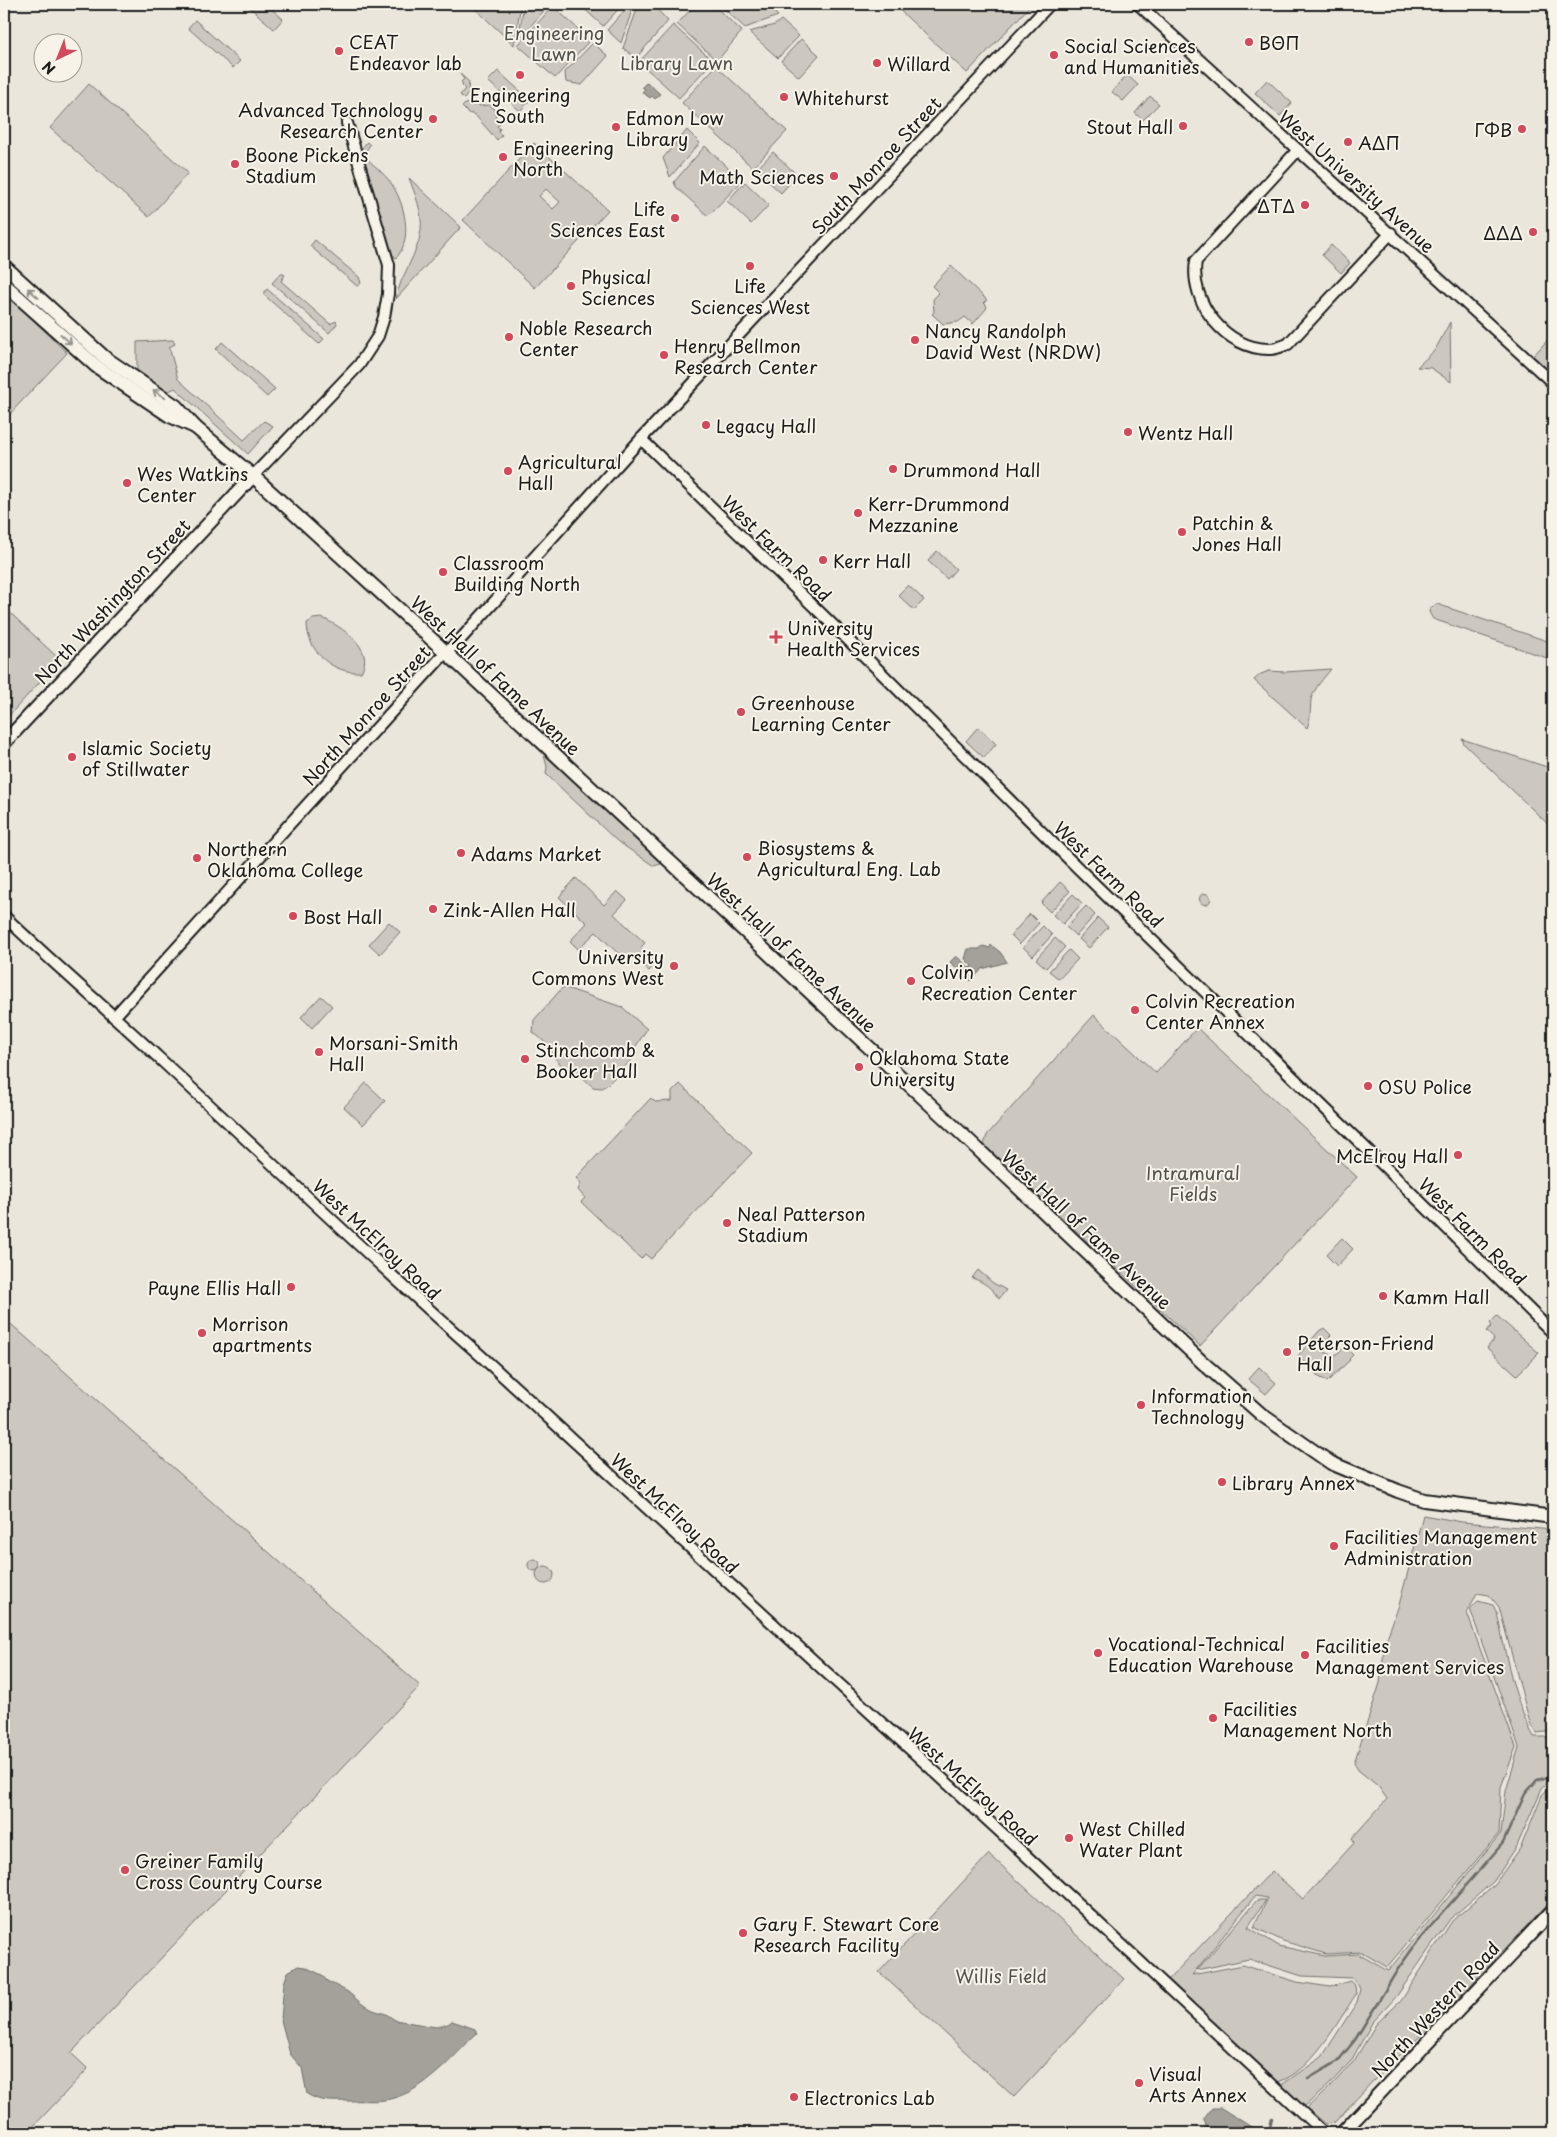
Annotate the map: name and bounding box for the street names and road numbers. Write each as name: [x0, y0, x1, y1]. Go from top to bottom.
street label: South Monroe Street: [805, 90, 947, 240]
street label: West University Avenue: [1273, 103, 1441, 259]
street label: West Farm Road: [716, 489, 838, 607]
street label: North Washington Street: [28, 512, 196, 690]
street label: West Hall of Fame Avenue: [405, 589, 587, 761]
street label: North Monroe Street: [296, 639, 436, 791]
street label: West Farm Road: [1048, 815, 1170, 933]
street label: West Hall of Fame Avenue: [701, 866, 883, 1038]
street label: West Hall of Fame Avenue: [996, 1143, 1178, 1315]
street label: West Farm Road: [1413, 1171, 1533, 1291]
street label: West McElroy Road: [307, 1172, 447, 1306]
street label: West McElroy Road: [605, 1446, 745, 1580]
street label: West McElroy Road: [902, 1720, 1044, 1852]
street label: North Western Road: [1365, 1935, 1505, 2083]

